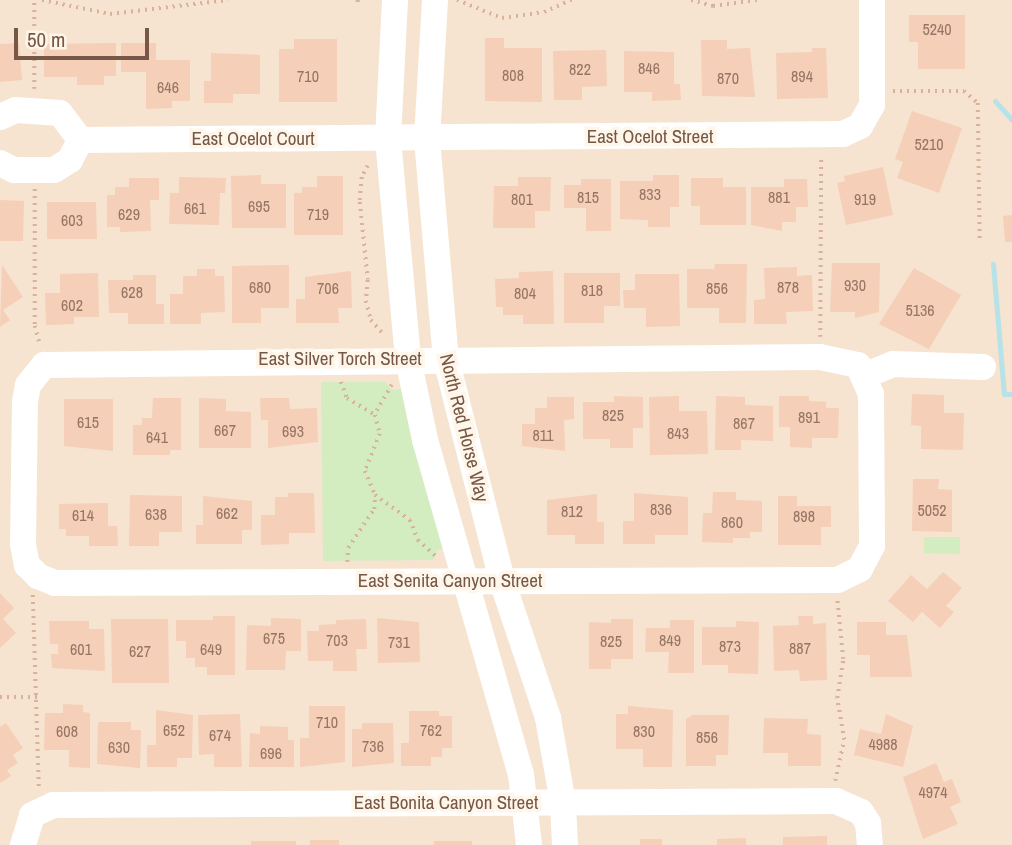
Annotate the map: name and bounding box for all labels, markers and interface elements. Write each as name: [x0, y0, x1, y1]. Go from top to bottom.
scale bar: [18, 14, 152, 58]
house number: 5240: [922, 19, 952, 39]
text: 50 m: [27, 25, 65, 54]
house number: 846: [638, 58, 660, 78]
house number: 822: [569, 59, 591, 79]
house number: 808: [502, 65, 524, 85]
house number: 710: [297, 66, 319, 86]
house number: 894: [791, 66, 813, 86]
house number: 870: [717, 68, 739, 88]
house number: 646: [157, 77, 179, 97]
street label: East Ocelot Street: [587, 126, 713, 148]
street label: East Ocelot Court: [192, 128, 314, 150]
house number: 5210: [914, 134, 944, 154]
house number: 833: [639, 184, 661, 204]
house number: 815: [577, 187, 599, 207]
house number: 881: [768, 187, 790, 207]
house number: 801: [511, 189, 533, 209]
house number: 919: [854, 189, 876, 209]
house number: 695: [248, 196, 270, 216]
house number: 661: [184, 198, 206, 218]
house number: 629: [118, 204, 140, 224]
house number: 719: [307, 204, 329, 224]
house number: 603: [61, 210, 83, 230]
house number: 930: [844, 275, 866, 295]
house number: 680: [249, 277, 271, 297]
house number: 878: [777, 277, 799, 297]
house number: 706: [317, 278, 339, 298]
house number: 856: [706, 278, 728, 298]
house number: 818: [581, 280, 603, 300]
house number: 628: [121, 282, 143, 302]
house number: 804: [514, 283, 536, 303]
house number: 602: [61, 295, 83, 315]
house number: 5136: [905, 300, 935, 320]
street label: East Silver Torch Street: [258, 348, 422, 370]
street label: North Red Horse Way: [435, 352, 493, 504]
house number: 825: [602, 405, 624, 425]
house number: 891: [798, 407, 820, 427]
house number: 615: [77, 412, 99, 432]
house number: 867: [733, 413, 755, 433]
house number: 667: [214, 420, 236, 440]
house number: 693: [282, 421, 304, 441]
house number: 843: [667, 423, 689, 443]
house number: 811: [533, 425, 553, 445]
house number: 641: [146, 427, 168, 447]
house number: 836: [650, 499, 672, 519]
house number: 5052: [917, 500, 947, 520]
house number: 812: [561, 501, 583, 521]
house number: 662: [216, 503, 238, 523]
house number: 638: [145, 504, 167, 524]
house number: 614: [72, 505, 94, 525]
house number: 898: [793, 506, 815, 526]
house number: 860: [721, 512, 743, 532]
street label: East Senita Canyon Street: [358, 570, 542, 592]
house number: 675: [263, 628, 285, 648]
house number: 703: [326, 630, 348, 650]
house number: 849: [659, 630, 681, 650]
house number: 825: [600, 631, 622, 651]
house number: 731: [388, 632, 410, 652]
house number: 873: [719, 636, 741, 656]
house number: 887: [789, 638, 811, 658]
house number: 601: [70, 639, 92, 659]
house number: 649: [200, 639, 222, 659]
house number: 627: [129, 641, 151, 661]
house number: 710: [316, 712, 338, 732]
house number: 652: [163, 720, 185, 740]
house number: 762: [420, 720, 442, 740]
house number: 608: [56, 721, 78, 741]
house number: 830: [633, 721, 655, 741]
house number: 674: [209, 725, 231, 745]
house number: 856: [696, 727, 718, 747]
house number: 4988: [868, 734, 898, 754]
house number: 736: [362, 736, 384, 756]
house number: 630: [108, 737, 130, 757]
house number: 696: [260, 743, 282, 763]
house number: 4974: [918, 782, 948, 802]
street label: East Bonita Canyon Street: [354, 792, 538, 814]

